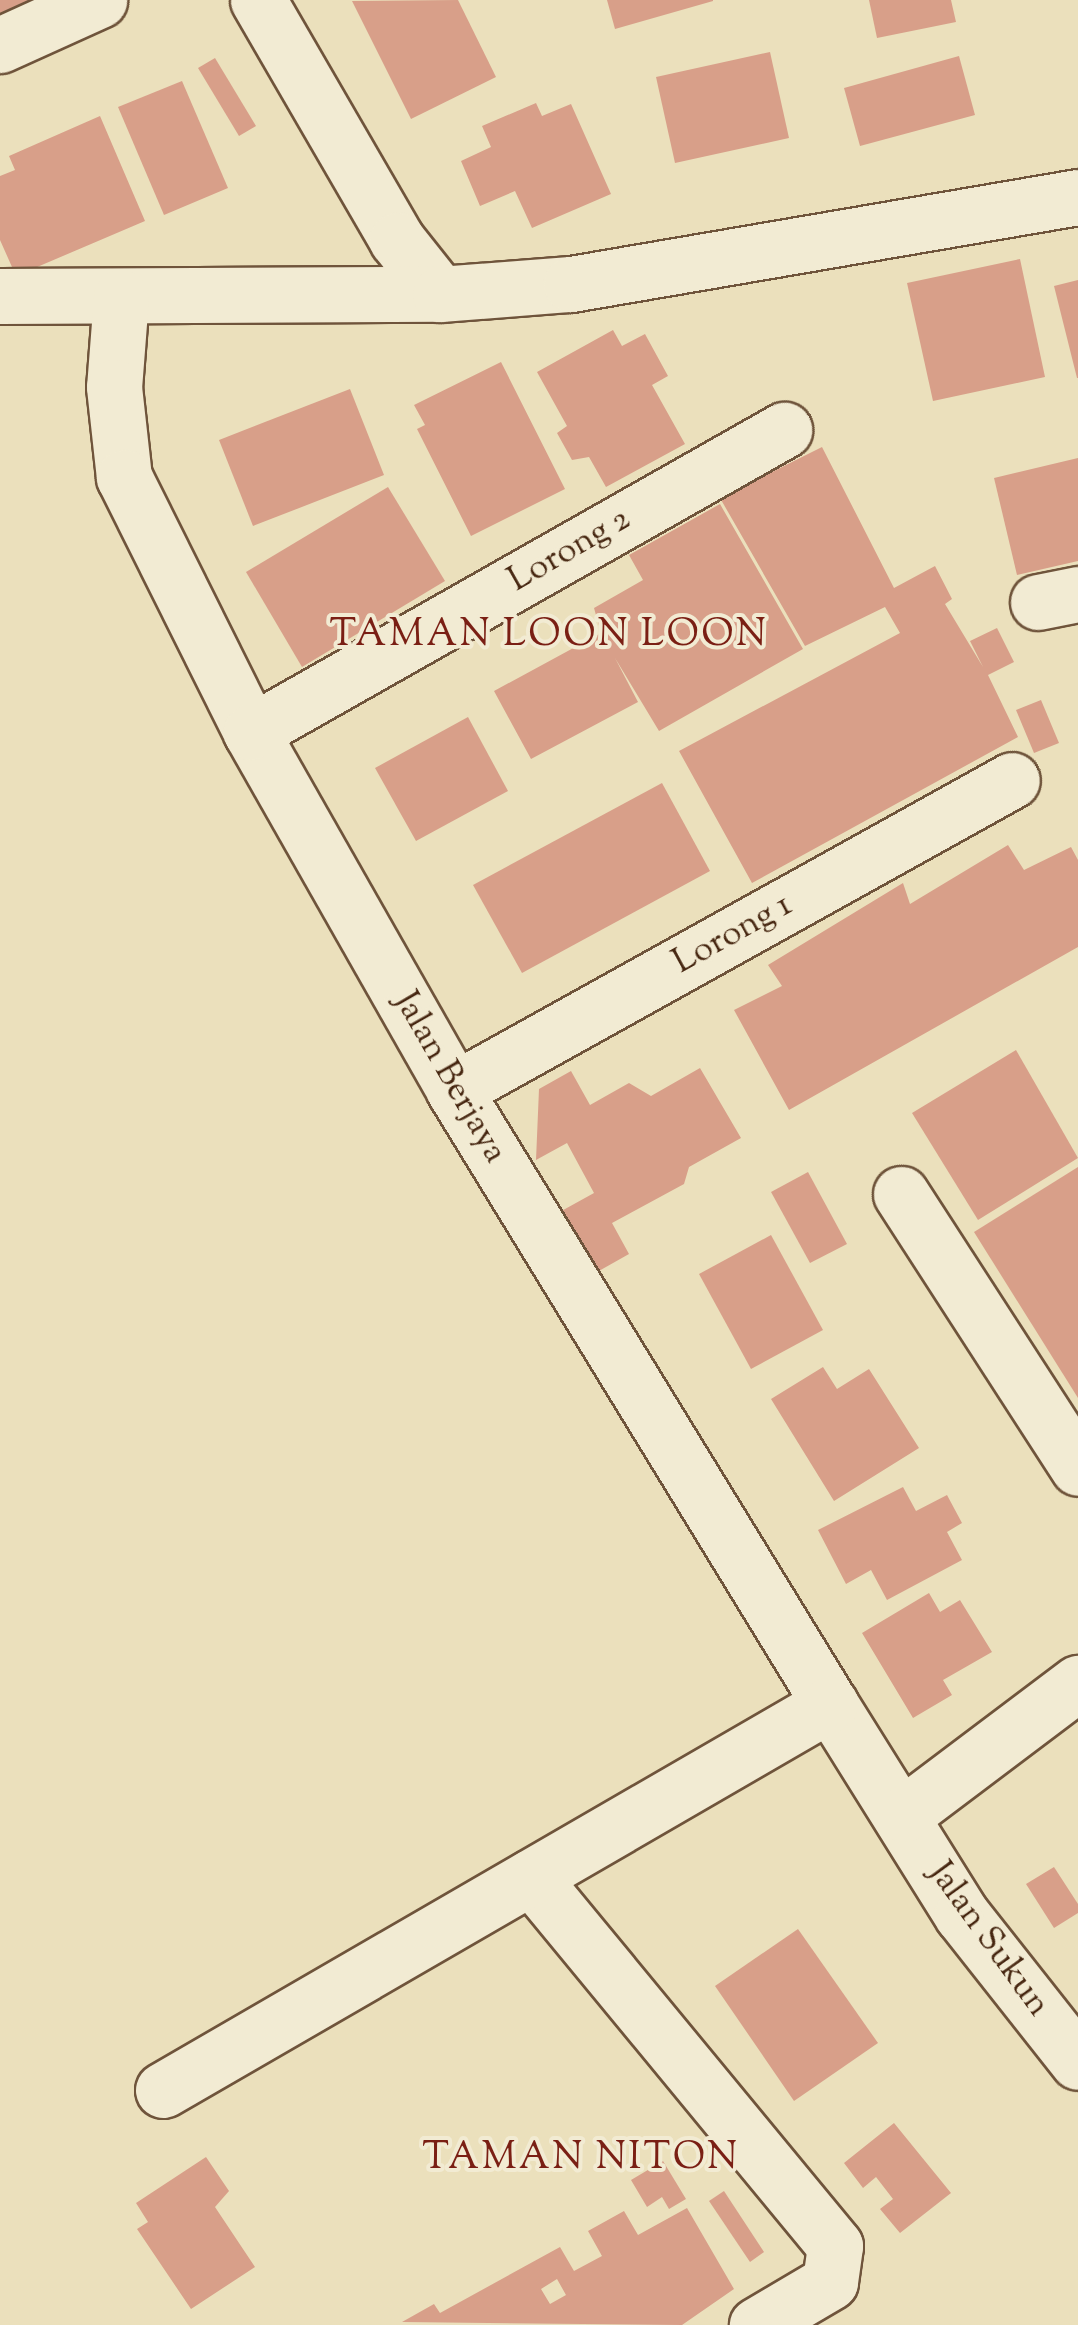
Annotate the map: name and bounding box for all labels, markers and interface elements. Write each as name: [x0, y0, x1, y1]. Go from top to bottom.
street label: Lorong 2: [502, 499, 638, 603]
district label: TAMAN LOON LOON: [329, 614, 769, 660]
street label: Lorong 1: [666, 885, 800, 985]
street label: Jalan Berjaya: [383, 985, 515, 1171]
street label: Jalan Sukun: [918, 1855, 1058, 2025]
district label: TAMAN NITON: [422, 2137, 740, 2183]

